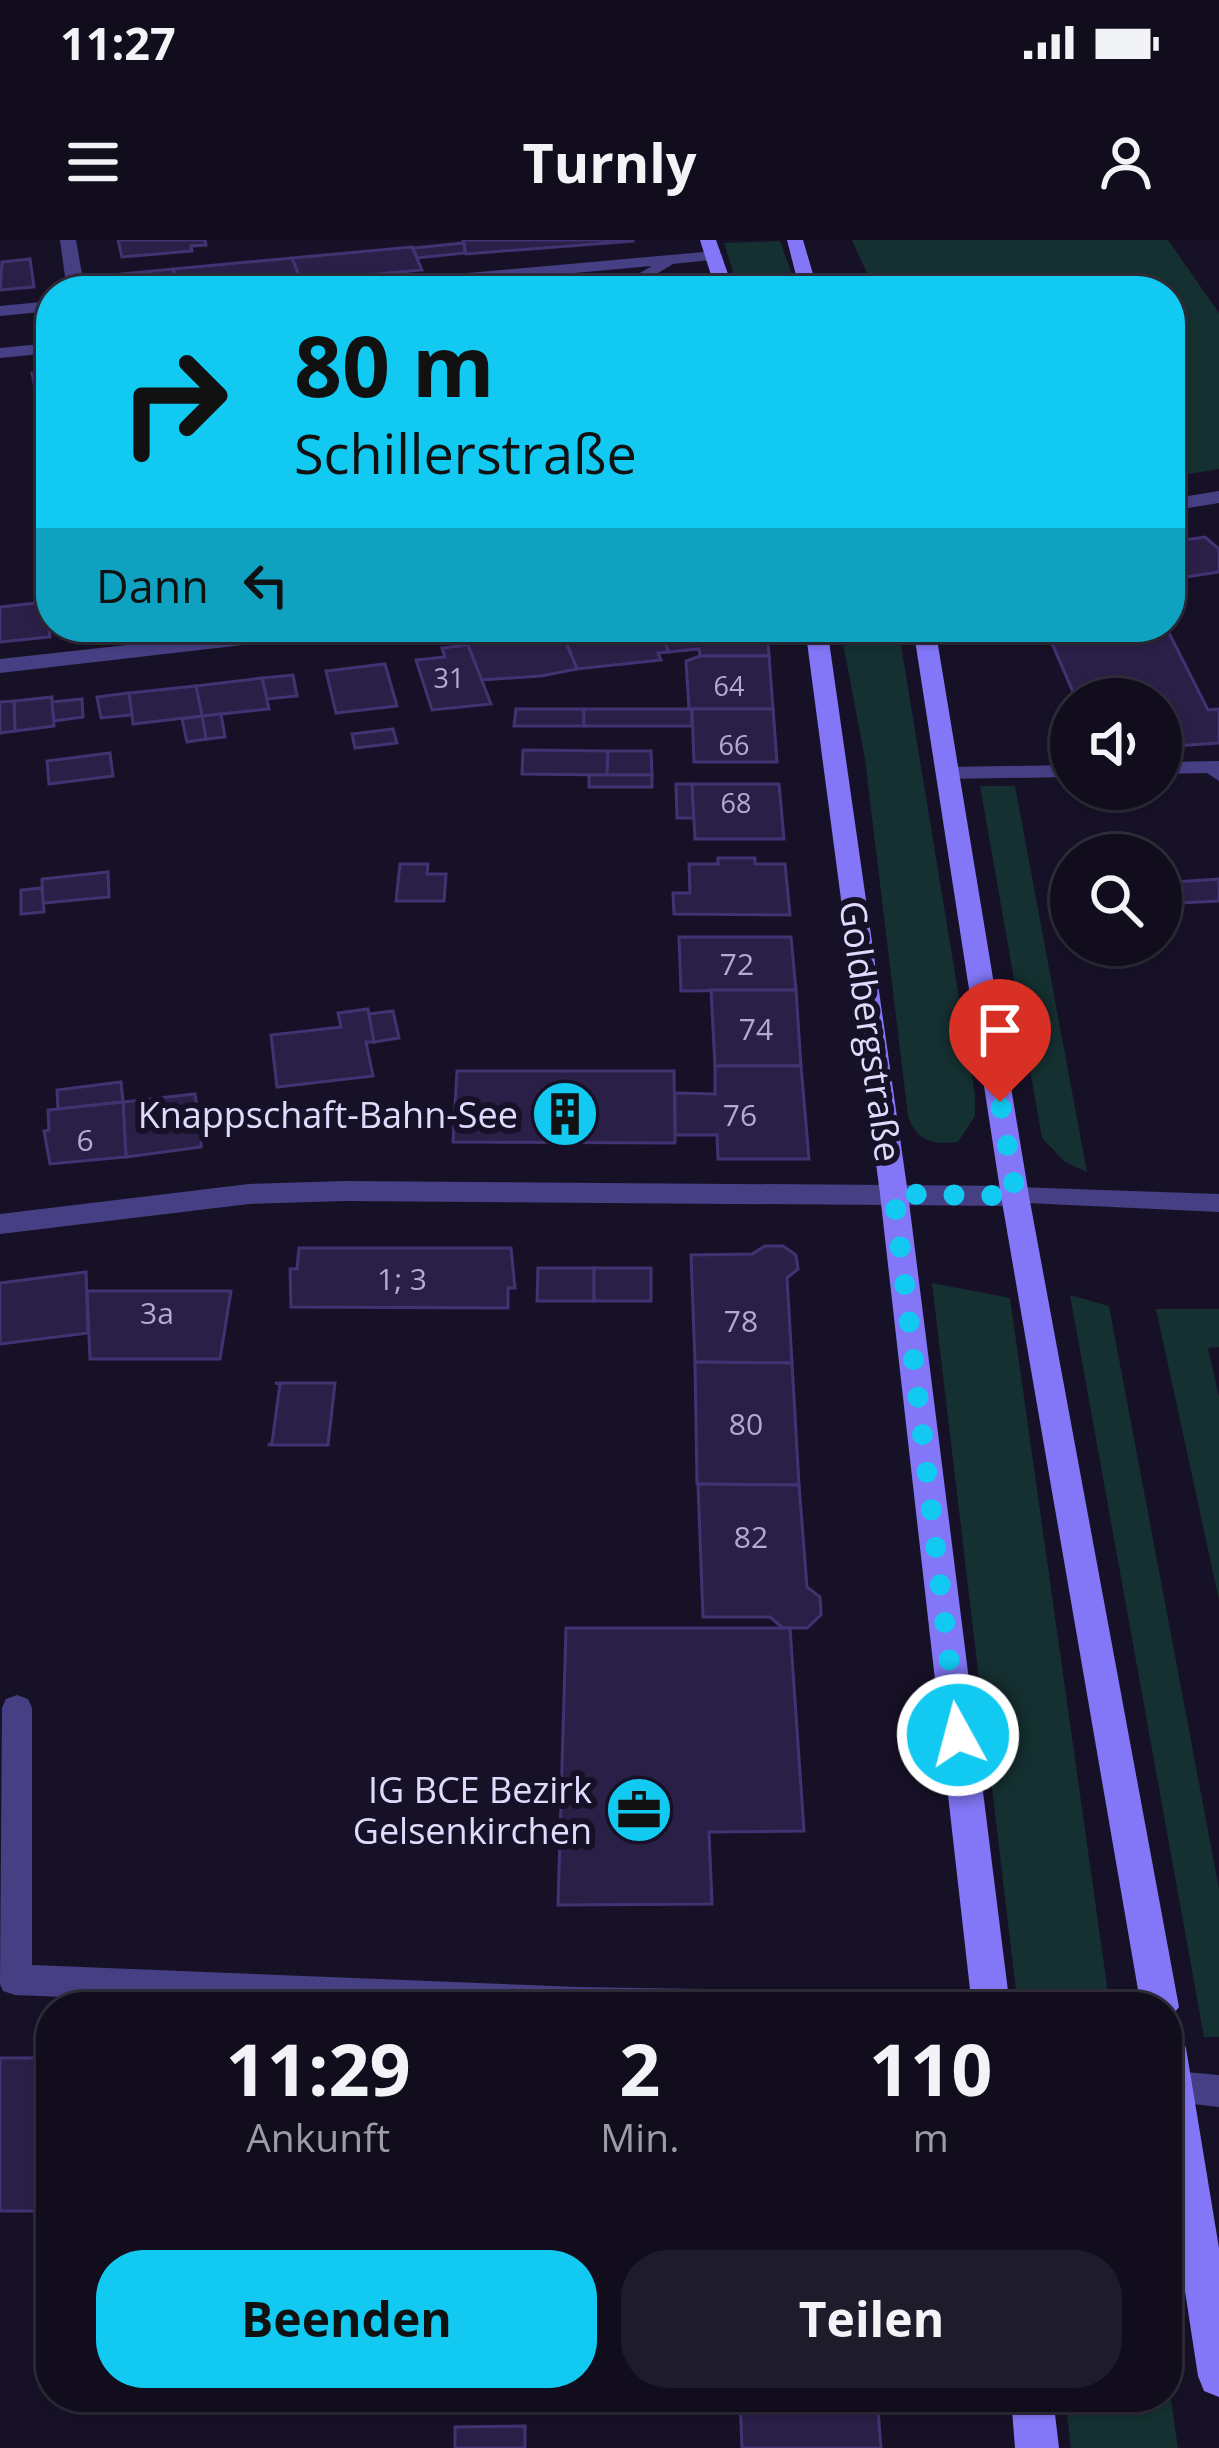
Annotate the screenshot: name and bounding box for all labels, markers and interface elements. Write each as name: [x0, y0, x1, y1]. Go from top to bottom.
text: 11:27: [60, 12, 176, 73]
text: Turnly: [523, 125, 696, 199]
icon: menu: [60, 129, 126, 195]
icon: person: [1093, 129, 1159, 195]
text: 80 m: [294, 307, 494, 422]
icon: right: [96, 324, 252, 480]
text: Schillerstraße: [294, 416, 637, 490]
icon: left: [233, 552, 299, 618]
text: Dann: [96, 555, 209, 616]
house number: 31: [434, 659, 464, 696]
house number: 64: [714, 667, 744, 704]
map controls: [1050, 678, 1182, 966]
button: sound: [1050, 678, 1182, 810]
house number: 66: [719, 726, 749, 763]
house number: 68: [721, 784, 751, 821]
button: search: [1050, 834, 1182, 966]
street label: Goldbergstraße: [828, 897, 914, 1165]
house number: 72: [720, 943, 754, 984]
pin: [949, 979, 1051, 1102]
icon: arrive: [967, 997, 1033, 1063]
house number: 74: [739, 1008, 773, 1049]
building icon: Knappschaft-Bahn-See: [530, 1079, 600, 1149]
place label: Knappschaft-Bahn-See: [138, 1090, 518, 1139]
house number: 76: [723, 1094, 757, 1135]
house number: 6: [76, 1119, 94, 1160]
house number: 1; 3: [377, 1258, 427, 1299]
house number: 3a: [140, 1292, 174, 1333]
house number: 78: [724, 1300, 758, 1341]
house number: 80: [729, 1403, 763, 1444]
house number: 82: [734, 1516, 768, 1557]
position arrow: [895, 1672, 1021, 1798]
place label: IG BCE Bezirk Gelsenkirchen: [353, 1765, 592, 1855]
office icon: IG BCE Bezirk Gelsenkirchen: [604, 1775, 674, 1845]
text: 11:29: [226, 2019, 411, 2117]
text: 2: [619, 2019, 660, 2117]
text: 110: [869, 2019, 992, 2117]
text: Ankunft: [246, 2110, 390, 2163]
text: Min.: [600, 2110, 679, 2163]
text: m: [913, 2110, 949, 2163]
button: Beenden: [96, 2250, 597, 2388]
button: Teilen: [621, 2250, 1122, 2388]

